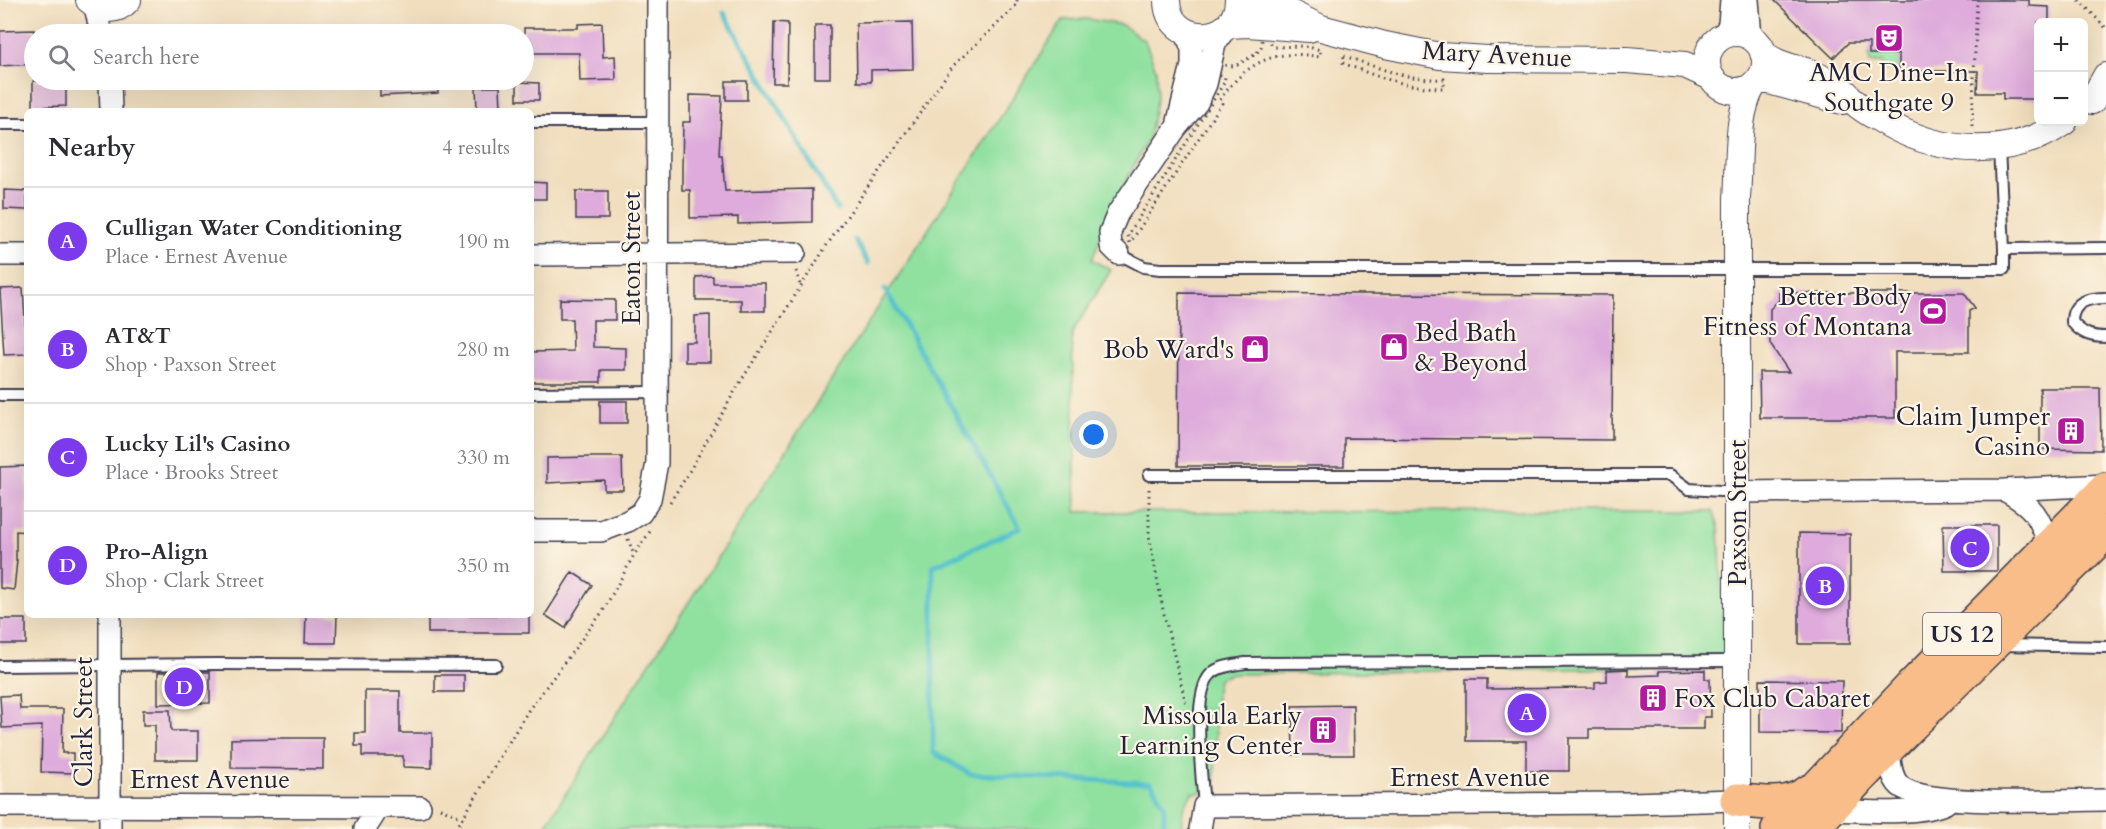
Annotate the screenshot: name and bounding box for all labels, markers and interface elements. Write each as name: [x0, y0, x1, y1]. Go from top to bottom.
map controls: [2034, 18, 2088, 126]
button: +: [2034, 18, 2088, 72]
theatre icon: AMC Dine-In Southgate 9: [1873, 22, 1905, 54]
search box: [24, 24, 534, 90]
street label: Mary Avenue: [1421, 33, 1573, 76]
icon: search: [45, 41, 78, 74]
text: Search here: [93, 42, 200, 72]
place label: AMC Dine-In Southgate 9: [1809, 55, 1969, 120]
button: −: [2034, 72, 2088, 126]
text: Nearby: [48, 130, 136, 165]
text: 4 results: [442, 134, 510, 161]
street label: Eaton Street: [614, 191, 649, 325]
text: Culligan Water Conditioning: [105, 213, 402, 243]
text: A: [60, 228, 75, 255]
text: 190 m: [457, 228, 510, 255]
text: Place · Ernest Avenue: [105, 243, 288, 270]
place label: Better Body Fitness of Montana: [1703, 279, 1912, 344]
sports icon: Better Body Fitness of Montana: [1917, 295, 1949, 327]
place label: Bed Bath & Beyond: [1415, 315, 1527, 380]
text: AT&T: [105, 321, 171, 351]
shop icon: Bed Bath & Beyond: [1378, 331, 1410, 363]
place label: Bob Ward's: [1103, 332, 1234, 367]
shop icon: Bob Ward's: [1239, 333, 1271, 365]
text: B: [60, 336, 75, 363]
text: 280 m: [457, 336, 510, 363]
text: Shop · Paxson Street: [105, 351, 276, 378]
place label: Claim Jumper Casino: [1896, 399, 2051, 464]
building icon: Claim Jumper Casino: [2055, 415, 2087, 447]
your location: [1079, 420, 1108, 449]
text: Lucky Lil's Casino: [105, 429, 290, 459]
street label: Paxson Street: [1720, 440, 1755, 586]
text: C: [60, 444, 75, 471]
text: 330 m: [457, 444, 510, 471]
text: Place · Brooks Street: [105, 459, 278, 486]
pin: C: [1950, 526, 1990, 570]
text: Pro-Align: [105, 537, 208, 567]
text: D: [59, 552, 76, 579]
text: 350 m: [457, 552, 510, 579]
pin: B: [1806, 564, 1844, 608]
text: Shop · Clark Street: [105, 567, 264, 594]
road number: US 12: [1923, 613, 2001, 655]
street label: Clark Street: [66, 657, 101, 787]
pin: D: [164, 664, 204, 710]
place label: Fox Club Cabaret: [1674, 681, 1870, 716]
building icon: Fox Club Cabaret: [1637, 682, 1669, 714]
pin: A: [1508, 690, 1546, 736]
place label: Missoula Early Learning Center: [1119, 698, 1303, 763]
building icon: Missoula Early Learning Center: [1307, 714, 1339, 746]
street label: Ernest Avenue: [1390, 760, 1550, 795]
street label: Ernest Avenue: [130, 762, 290, 797]

